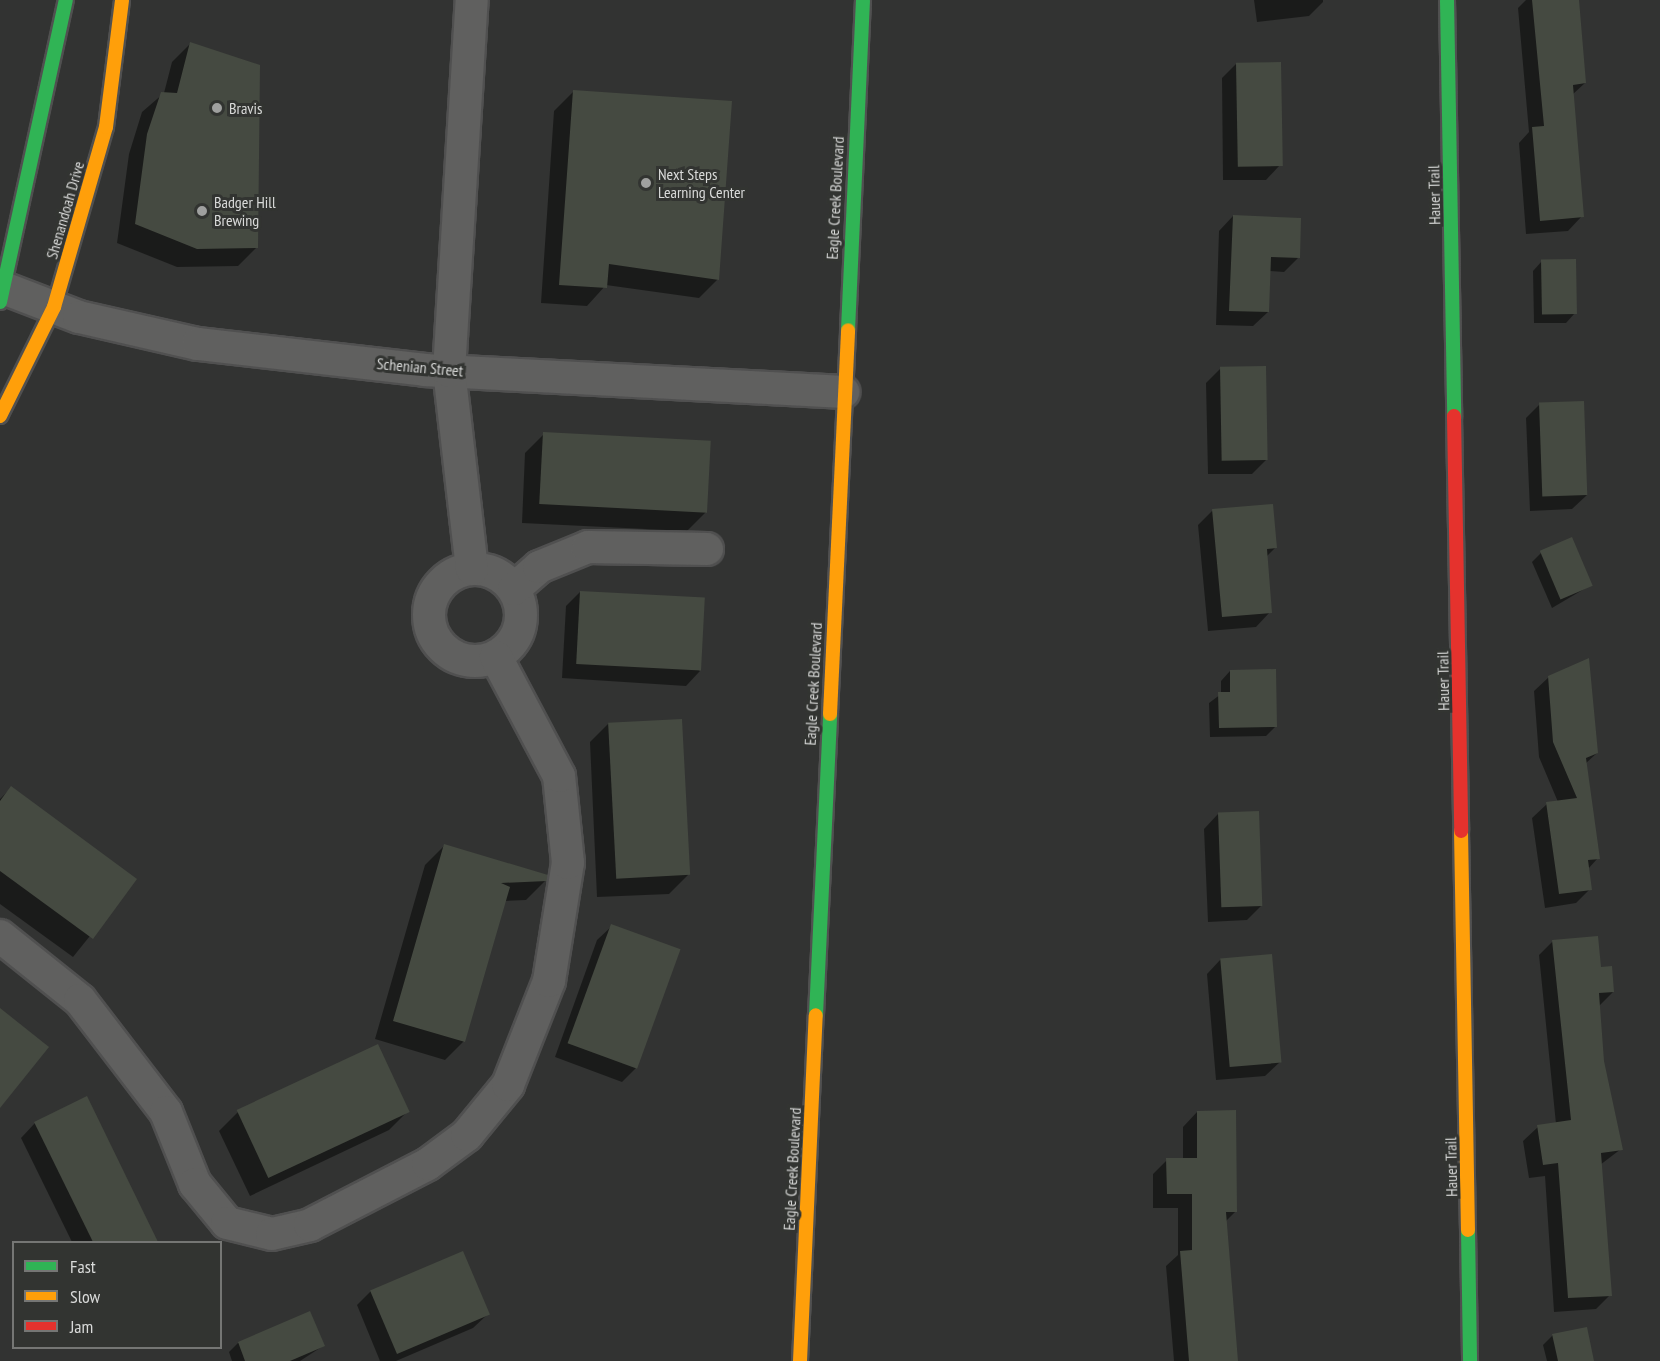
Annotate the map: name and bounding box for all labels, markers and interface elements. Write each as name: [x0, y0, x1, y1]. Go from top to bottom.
place label: Bravis: [229, 98, 262, 118]
marker: Bravis: [210, 101, 224, 115]
street label: Eagle Creek Boulevard: [822, 136, 848, 260]
street label: Shenandoah Drive: [42, 159, 88, 261]
place label: Next Steps Learning Center: [658, 164, 745, 202]
street label: Hauer Trail: [1424, 165, 1444, 225]
marker: Next Steps Learning Center: [639, 176, 653, 190]
place label: Badger Hill Brewing: [214, 192, 276, 230]
marker: Badger Hill Brewing: [195, 204, 209, 218]
street label: Schenian Street: [376, 354, 464, 380]
street label: Eagle Creek Boulevard: [800, 622, 826, 746]
street label: Hauer Trail: [1433, 651, 1453, 711]
street label: Eagle Creek Boulevard: [779, 1107, 805, 1231]
street label: Hauer Trail: [1441, 1137, 1461, 1197]
legend: [12, 1241, 222, 1349]
text: Fast: [70, 1255, 96, 1278]
text: Slow: [70, 1285, 100, 1308]
text: Jam: [70, 1315, 93, 1338]

